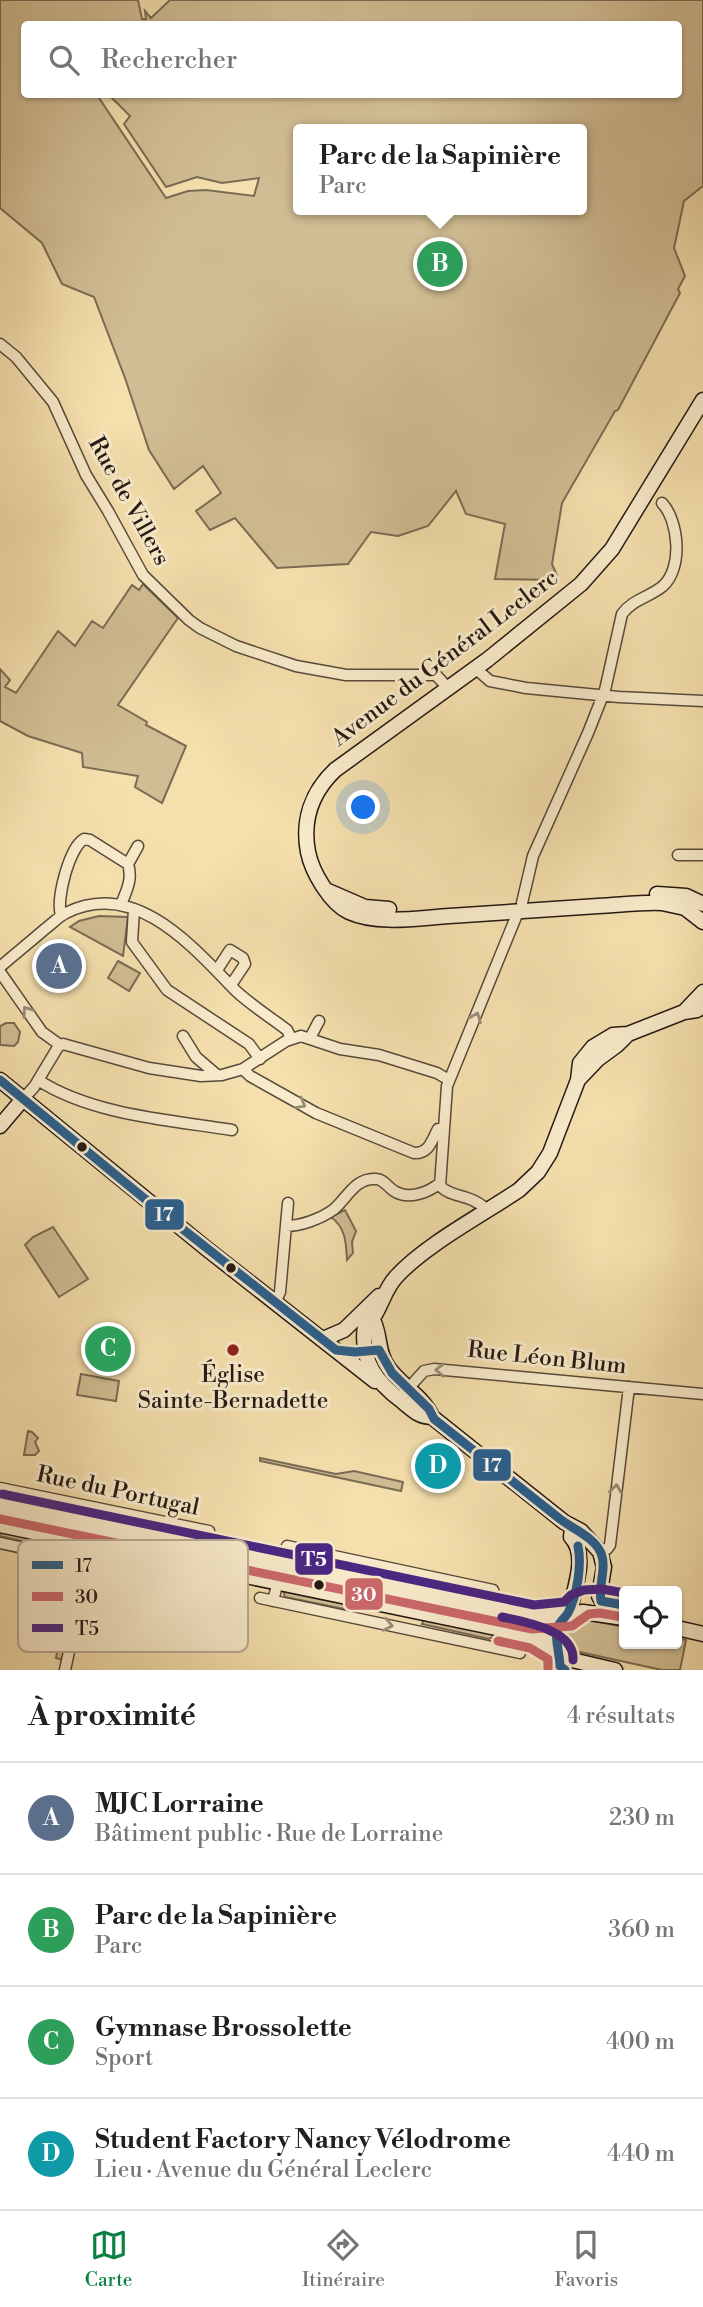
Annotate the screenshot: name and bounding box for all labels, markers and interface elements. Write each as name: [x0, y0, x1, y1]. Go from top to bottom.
search box: [21, 21, 682, 98]
icon: search: [45, 41, 83, 79]
text: Rechercher: [101, 44, 237, 76]
popup: [293, 124, 587, 215]
text: Parc de la Sapinière: [319, 140, 561, 172]
text: Parc: [319, 172, 367, 200]
pin: B: [417, 238, 463, 290]
street label: Rue de Villers: [82, 432, 176, 570]
street label: Avenue du Général Leclerc: [325, 564, 564, 753]
your location: [346, 790, 380, 824]
pin: A: [36, 940, 82, 992]
one-way arrow: [23, 1006, 35, 1019]
one-way arrow: [467, 1012, 481, 1024]
one-way arrow: [294, 1096, 307, 1109]
unlabelled marker: [75, 1140, 89, 1154]
line badge: 17: [144, 1198, 185, 1231]
text: 17: [154, 1203, 174, 1227]
unlabelled marker: [224, 1261, 238, 1275]
pin: C: [85, 1323, 131, 1375]
street label: Rue Léon Blum: [466, 1336, 628, 1380]
marker: Église Sainte-Bernadette: [225, 1342, 241, 1358]
place label: Église Sainte-Bernadette: [138, 1359, 328, 1415]
one-way arrow: [434, 1362, 445, 1378]
pin: D: [415, 1440, 461, 1492]
line badge: 17: [472, 1448, 512, 1482]
text: 17: [482, 1454, 502, 1478]
street label: Rue du Portugal: [34, 1460, 202, 1522]
one-way arrow: [608, 1484, 623, 1495]
legend: [18, 1540, 248, 1652]
line badge: T5: [294, 1542, 334, 1576]
text: T5: [301, 1548, 327, 1572]
text: 17: [75, 1554, 92, 1578]
line badge: 30: [344, 1577, 384, 1611]
unlabelled marker: [312, 1578, 326, 1592]
text: 30: [351, 1583, 377, 1607]
text: 30: [75, 1585, 98, 1609]
map controls: [619, 1586, 682, 1649]
button: locate: [619, 1586, 682, 1649]
one-way arrow: [382, 1616, 394, 1631]
text: T5: [75, 1617, 99, 1641]
text: À proximité: [28, 1697, 196, 1735]
text: 4 résultats: [567, 1702, 675, 1730]
text: MJC Lorraine: [95, 1788, 264, 1820]
text: A: [43, 1804, 59, 1832]
text: 230 m: [609, 1804, 675, 1832]
text: Bâtiment public · Rue de Lorraine: [95, 1820, 443, 1848]
text: Parc de la Sapinière: [95, 1900, 337, 1932]
text: B: [42, 1916, 60, 1944]
text: 360 m: [608, 1916, 675, 1944]
text: Parc: [95, 1932, 142, 1960]
text: Gymnase Brossolette: [95, 2012, 352, 2044]
text: C: [43, 2028, 59, 2056]
text: 400 m: [606, 2028, 675, 2056]
text: Sport: [95, 2044, 153, 2072]
text: Student Factory Nancy Vélodrome: [95, 2124, 511, 2156]
text: D: [42, 2140, 60, 2168]
text: 440 m: [607, 2140, 675, 2168]
text: Lieu · Avenue du Général Leclerc: [95, 2156, 432, 2184]
tab: Carte: [85, 2226, 132, 2292]
tab: Itinéraire: [302, 2226, 385, 2292]
tab: Favoris: [555, 2226, 618, 2292]

